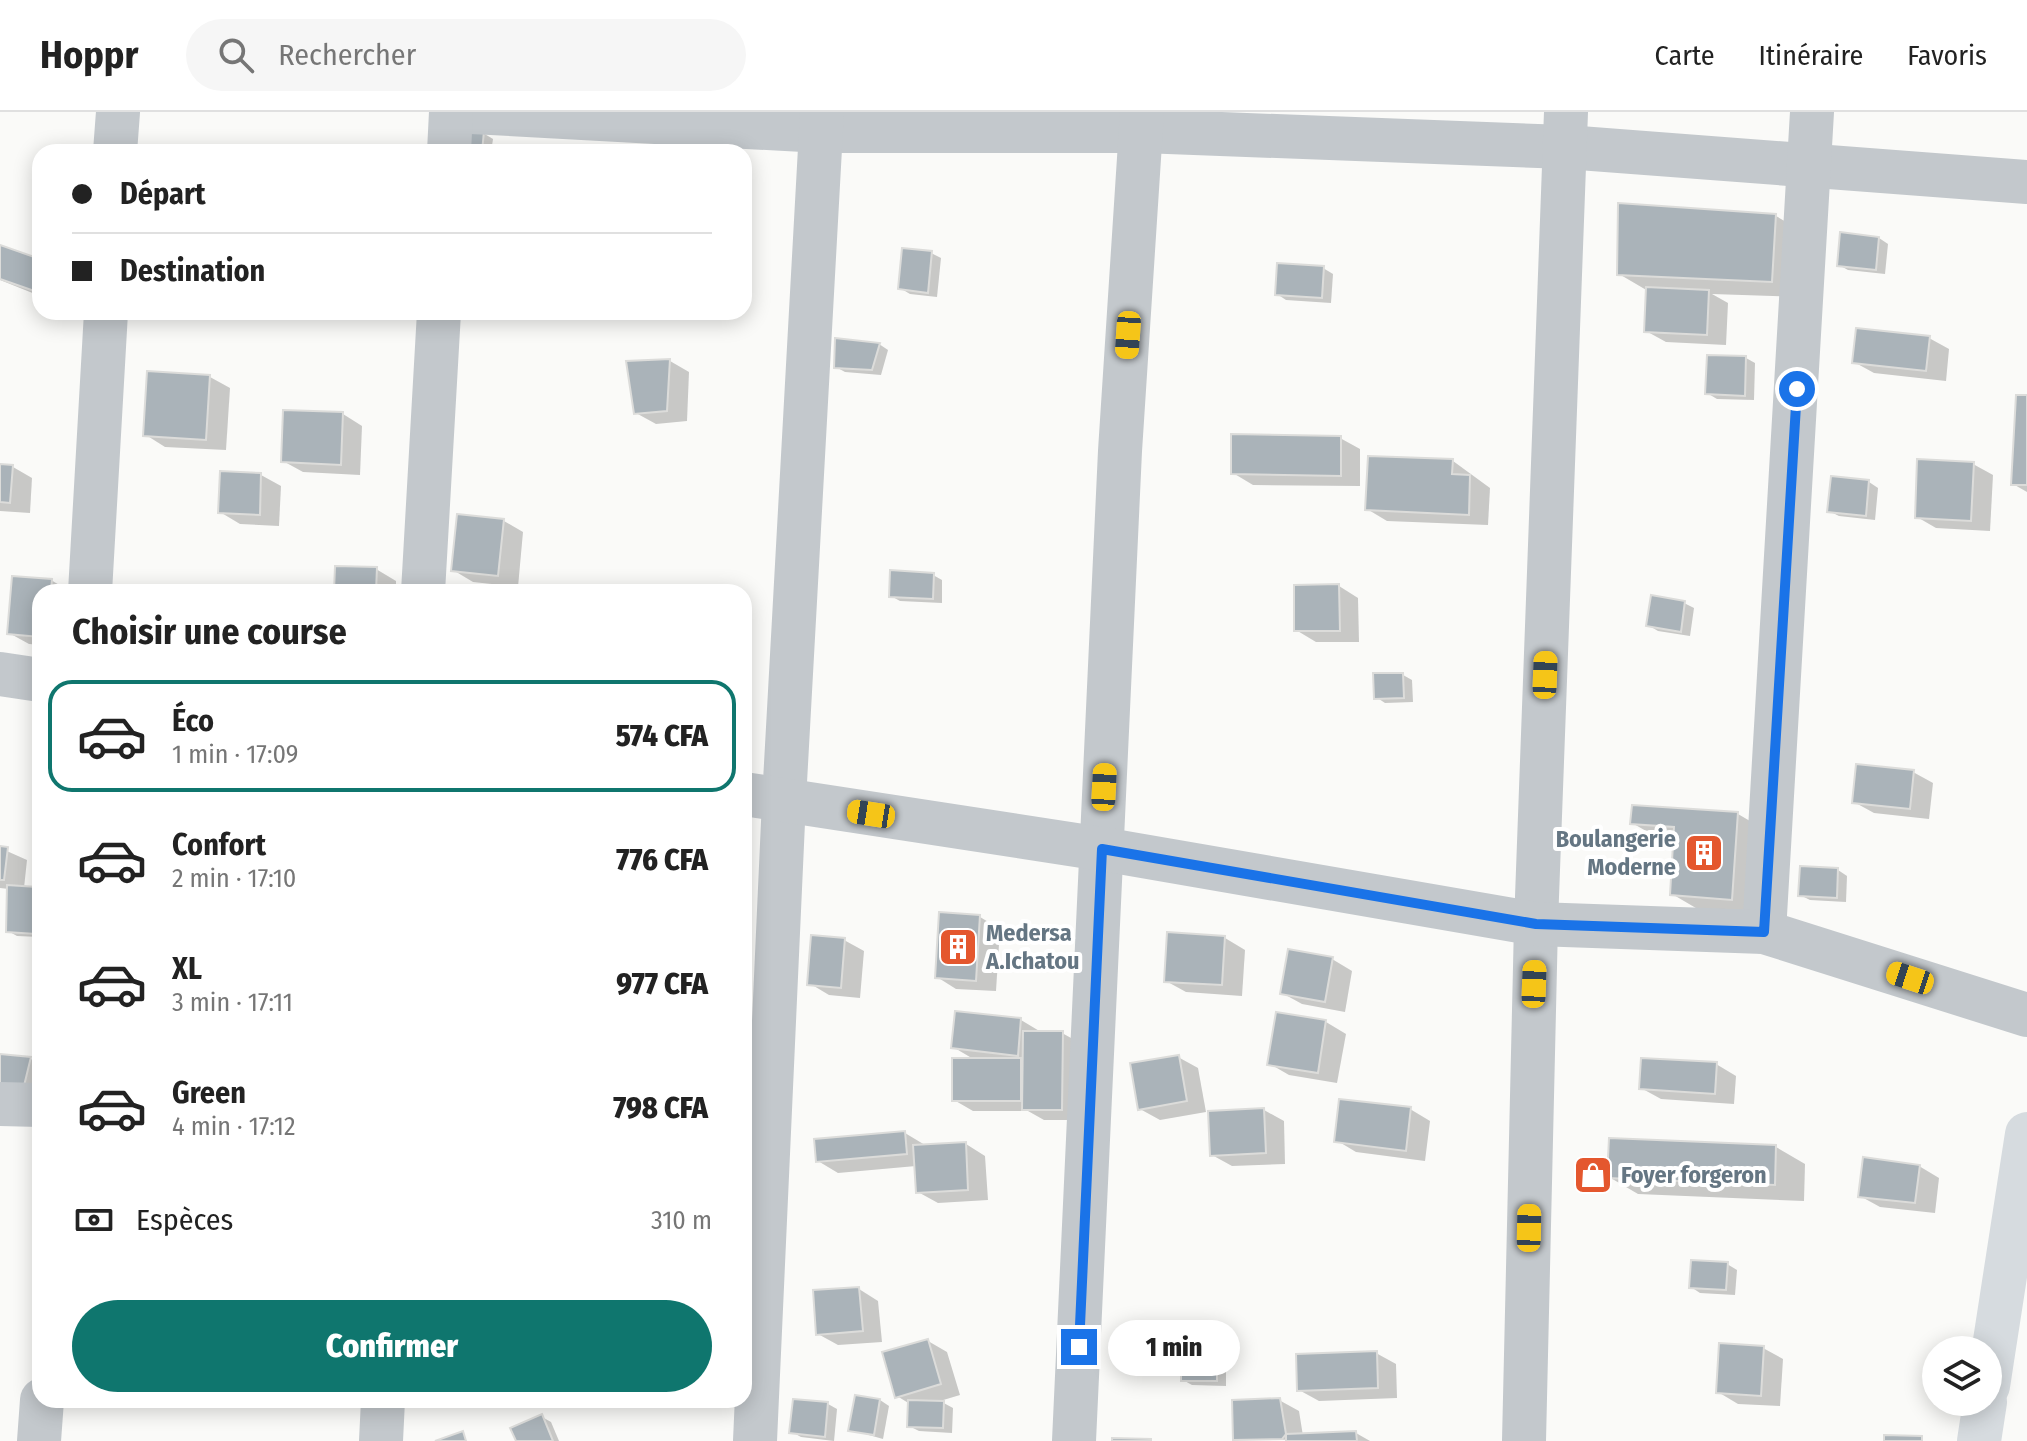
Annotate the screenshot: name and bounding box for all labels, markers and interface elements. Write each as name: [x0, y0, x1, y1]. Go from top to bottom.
search box: [186, 19, 746, 91]
text: Hoppr: [40, 32, 138, 78]
icon: search: [214, 33, 258, 77]
text: Rechercher: [278, 37, 416, 73]
text: Carte: [1655, 39, 1715, 72]
text: Itinéraire: [1759, 39, 1863, 72]
text: Favoris: [1907, 39, 1987, 72]
text: Départ: [120, 176, 206, 212]
text: Destination: [120, 253, 265, 289]
car: [1114, 310, 1142, 360]
route start: [1779, 371, 1815, 407]
text: Choisir une course: [72, 610, 347, 654]
car: [1532, 651, 1558, 699]
icon: car: [76, 700, 148, 772]
text: Éco: [172, 703, 214, 739]
text: 574 CFA: [616, 718, 708, 754]
text: 1 min · 17:09: [172, 739, 298, 770]
car: [1091, 762, 1117, 812]
car: [845, 798, 897, 830]
icon: car: [76, 824, 148, 896]
place label: Boulangerie Moderne: [1556, 825, 1676, 881]
text: Confort: [172, 827, 266, 863]
building icon: Boulangerie Moderne: [1683, 832, 1725, 874]
text: 776 CFA: [616, 842, 708, 878]
text: 2 min · 17:10: [172, 863, 296, 894]
place label: Medersa A.Ichatou: [985, 919, 1079, 975]
building icon: Medersa A.Ichatou: [937, 926, 979, 968]
icon: car: [76, 948, 148, 1020]
text: XL: [172, 951, 202, 987]
car: [1883, 959, 1937, 997]
car: [1521, 960, 1547, 1008]
text: 977 CFA: [616, 966, 708, 1002]
text: 3 min · 17:11: [172, 987, 293, 1018]
icon: car: [76, 1072, 148, 1144]
text: Green: [172, 1075, 246, 1111]
text: 798 CFA: [613, 1090, 708, 1126]
text: 4 min · 17:12: [172, 1111, 295, 1142]
shop icon: Foyer forgeron: [1572, 1154, 1614, 1196]
place label: Foyer forgeron: [1621, 1161, 1767, 1189]
icon: cash: [72, 1198, 116, 1242]
text: Espèces: [136, 1202, 233, 1238]
car: [1517, 1204, 1541, 1252]
text: 310 m: [651, 1205, 712, 1236]
button: Confirmer: [72, 1300, 712, 1392]
callout: 1 min: [1107, 1319, 1239, 1375]
route end: [1061, 1329, 1097, 1365]
text: 1 min: [1146, 1332, 1202, 1363]
map controls: [1922, 1336, 2002, 1416]
button: layers: [1922, 1336, 2002, 1416]

